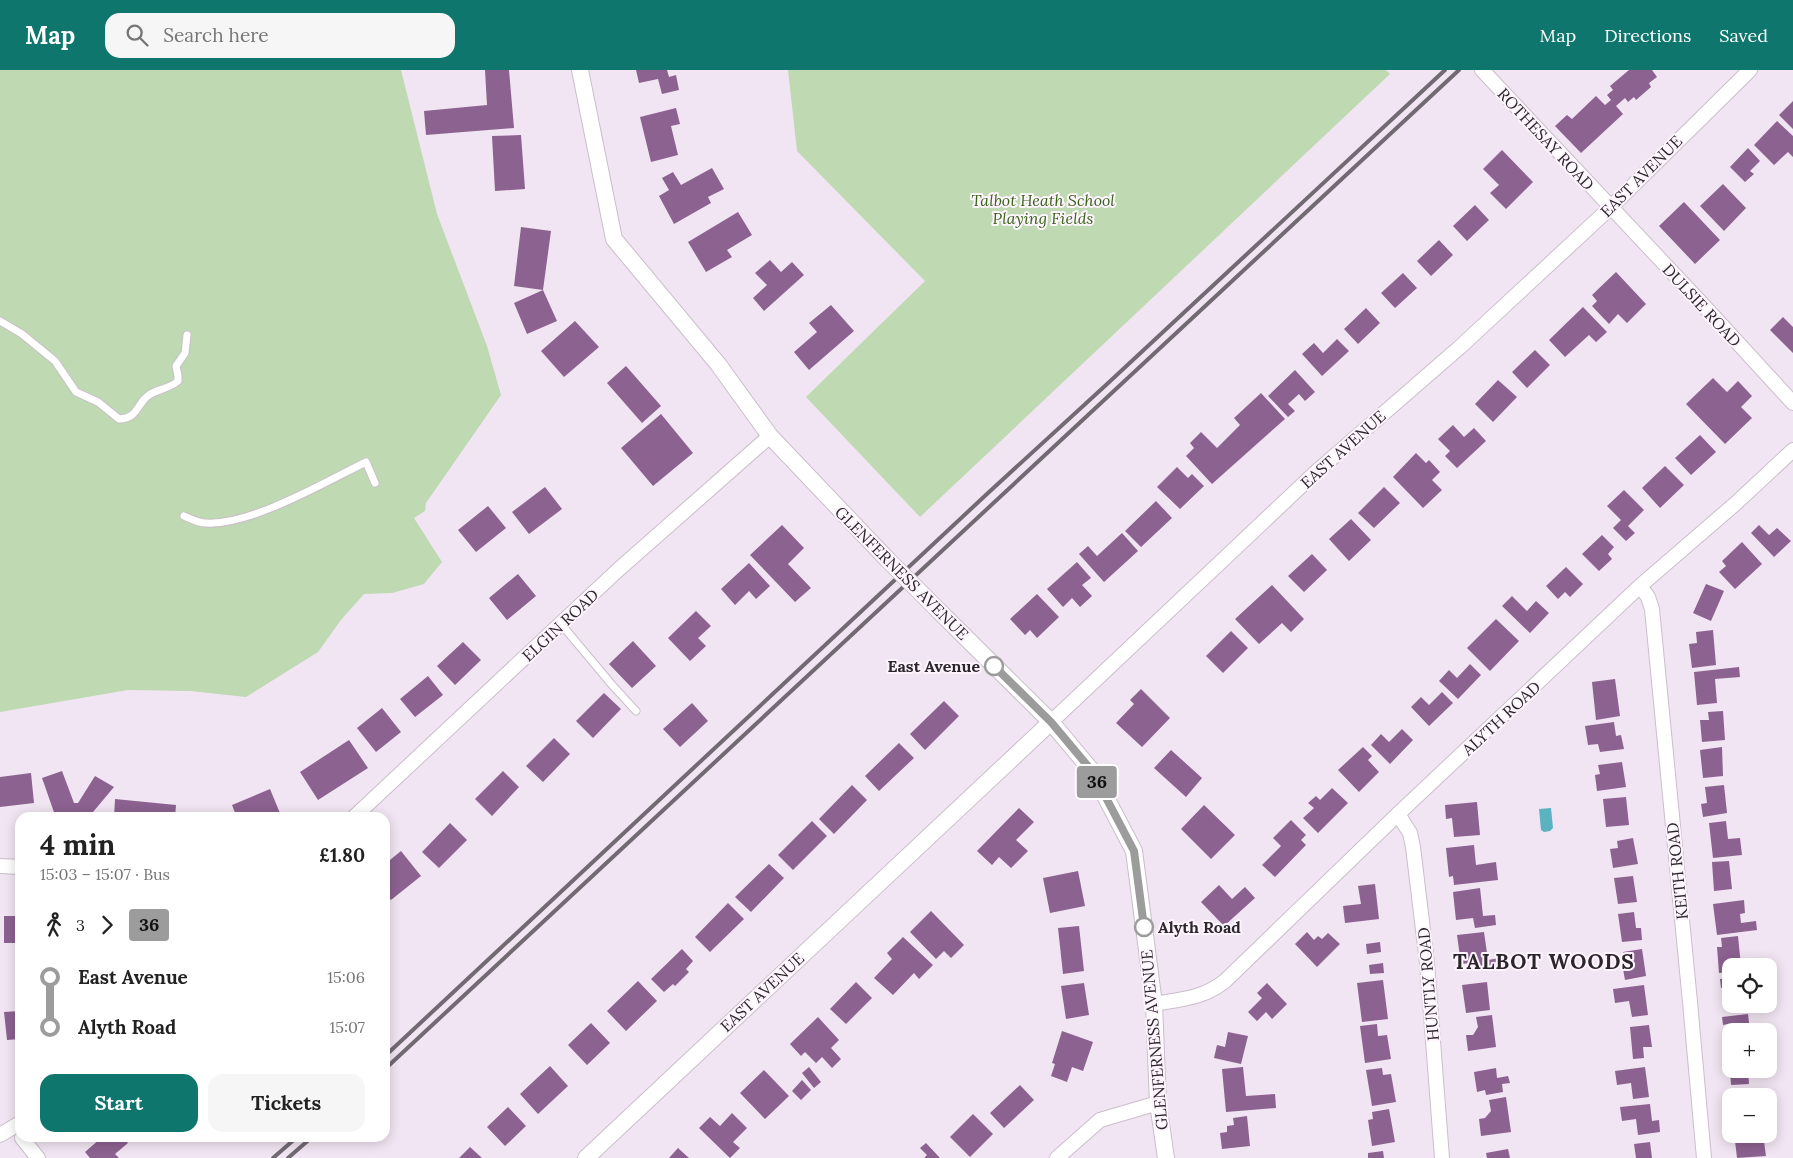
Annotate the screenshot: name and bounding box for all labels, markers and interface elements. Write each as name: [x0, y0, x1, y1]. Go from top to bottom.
search box: [105, 13, 455, 58]
text: Map: [25, 20, 75, 51]
icon: search: [123, 21, 151, 49]
text: Search here: [163, 23, 269, 47]
text: Map: [1540, 24, 1576, 47]
text: Directions: [1604, 24, 1691, 47]
text: Saved: [1719, 24, 1768, 47]
street label: ROTHESAY ROAD: [1493, 84, 1599, 194]
street label: EAST AVENUE: [1596, 131, 1686, 221]
park label: Talbot Heath School Playing Fields: [971, 190, 1115, 228]
street label: DULSIE ROAD: [1658, 259, 1746, 351]
street label: EAST AVENUE: [1296, 406, 1390, 492]
street label: GLENFERNESS AVENUE: [831, 502, 973, 644]
street label: ELGIN ROAD: [518, 584, 602, 665]
place label: East Avenue: [888, 656, 980, 676]
marker: East Avenue: [984, 656, 1004, 676]
street label: ALYTH ROAD: [1457, 677, 1544, 760]
line badge: 36: [1074, 766, 1120, 798]
text: 36: [1087, 770, 1107, 793]
street label: KEITH ROAD: [1662, 821, 1692, 921]
text: 4 min: [40, 827, 115, 863]
text: £1.80: [319, 843, 365, 867]
text: 15:03 – 15:07 · Bus: [40, 864, 170, 884]
icon: walk: [40, 911, 68, 939]
icon: forward: [93, 911, 121, 939]
text: 36: [139, 913, 159, 936]
text: 3: [76, 915, 85, 935]
marker: Alyth Road: [1134, 917, 1154, 937]
place label: Alyth Road: [1158, 917, 1241, 937]
street label: HUNTLY ROAD: [1413, 926, 1443, 1042]
street label: EAST AVENUE: [716, 948, 808, 1036]
district label: TALBOT WOODS: [1453, 948, 1635, 975]
street label: GLENFERNESS AVENUE: [1136, 949, 1172, 1131]
map controls: [1722, 958, 1777, 1143]
button: locate: [1722, 958, 1777, 1013]
text: East Avenue: [78, 965, 188, 989]
text: 15:06: [327, 967, 365, 987]
text: Alyth Road: [78, 1015, 176, 1039]
text: 15:07: [329, 1017, 365, 1037]
button: +: [1722, 1023, 1777, 1078]
button: Start: [40, 1074, 198, 1132]
button: Tickets: [208, 1074, 365, 1132]
button: −: [1722, 1088, 1777, 1143]

